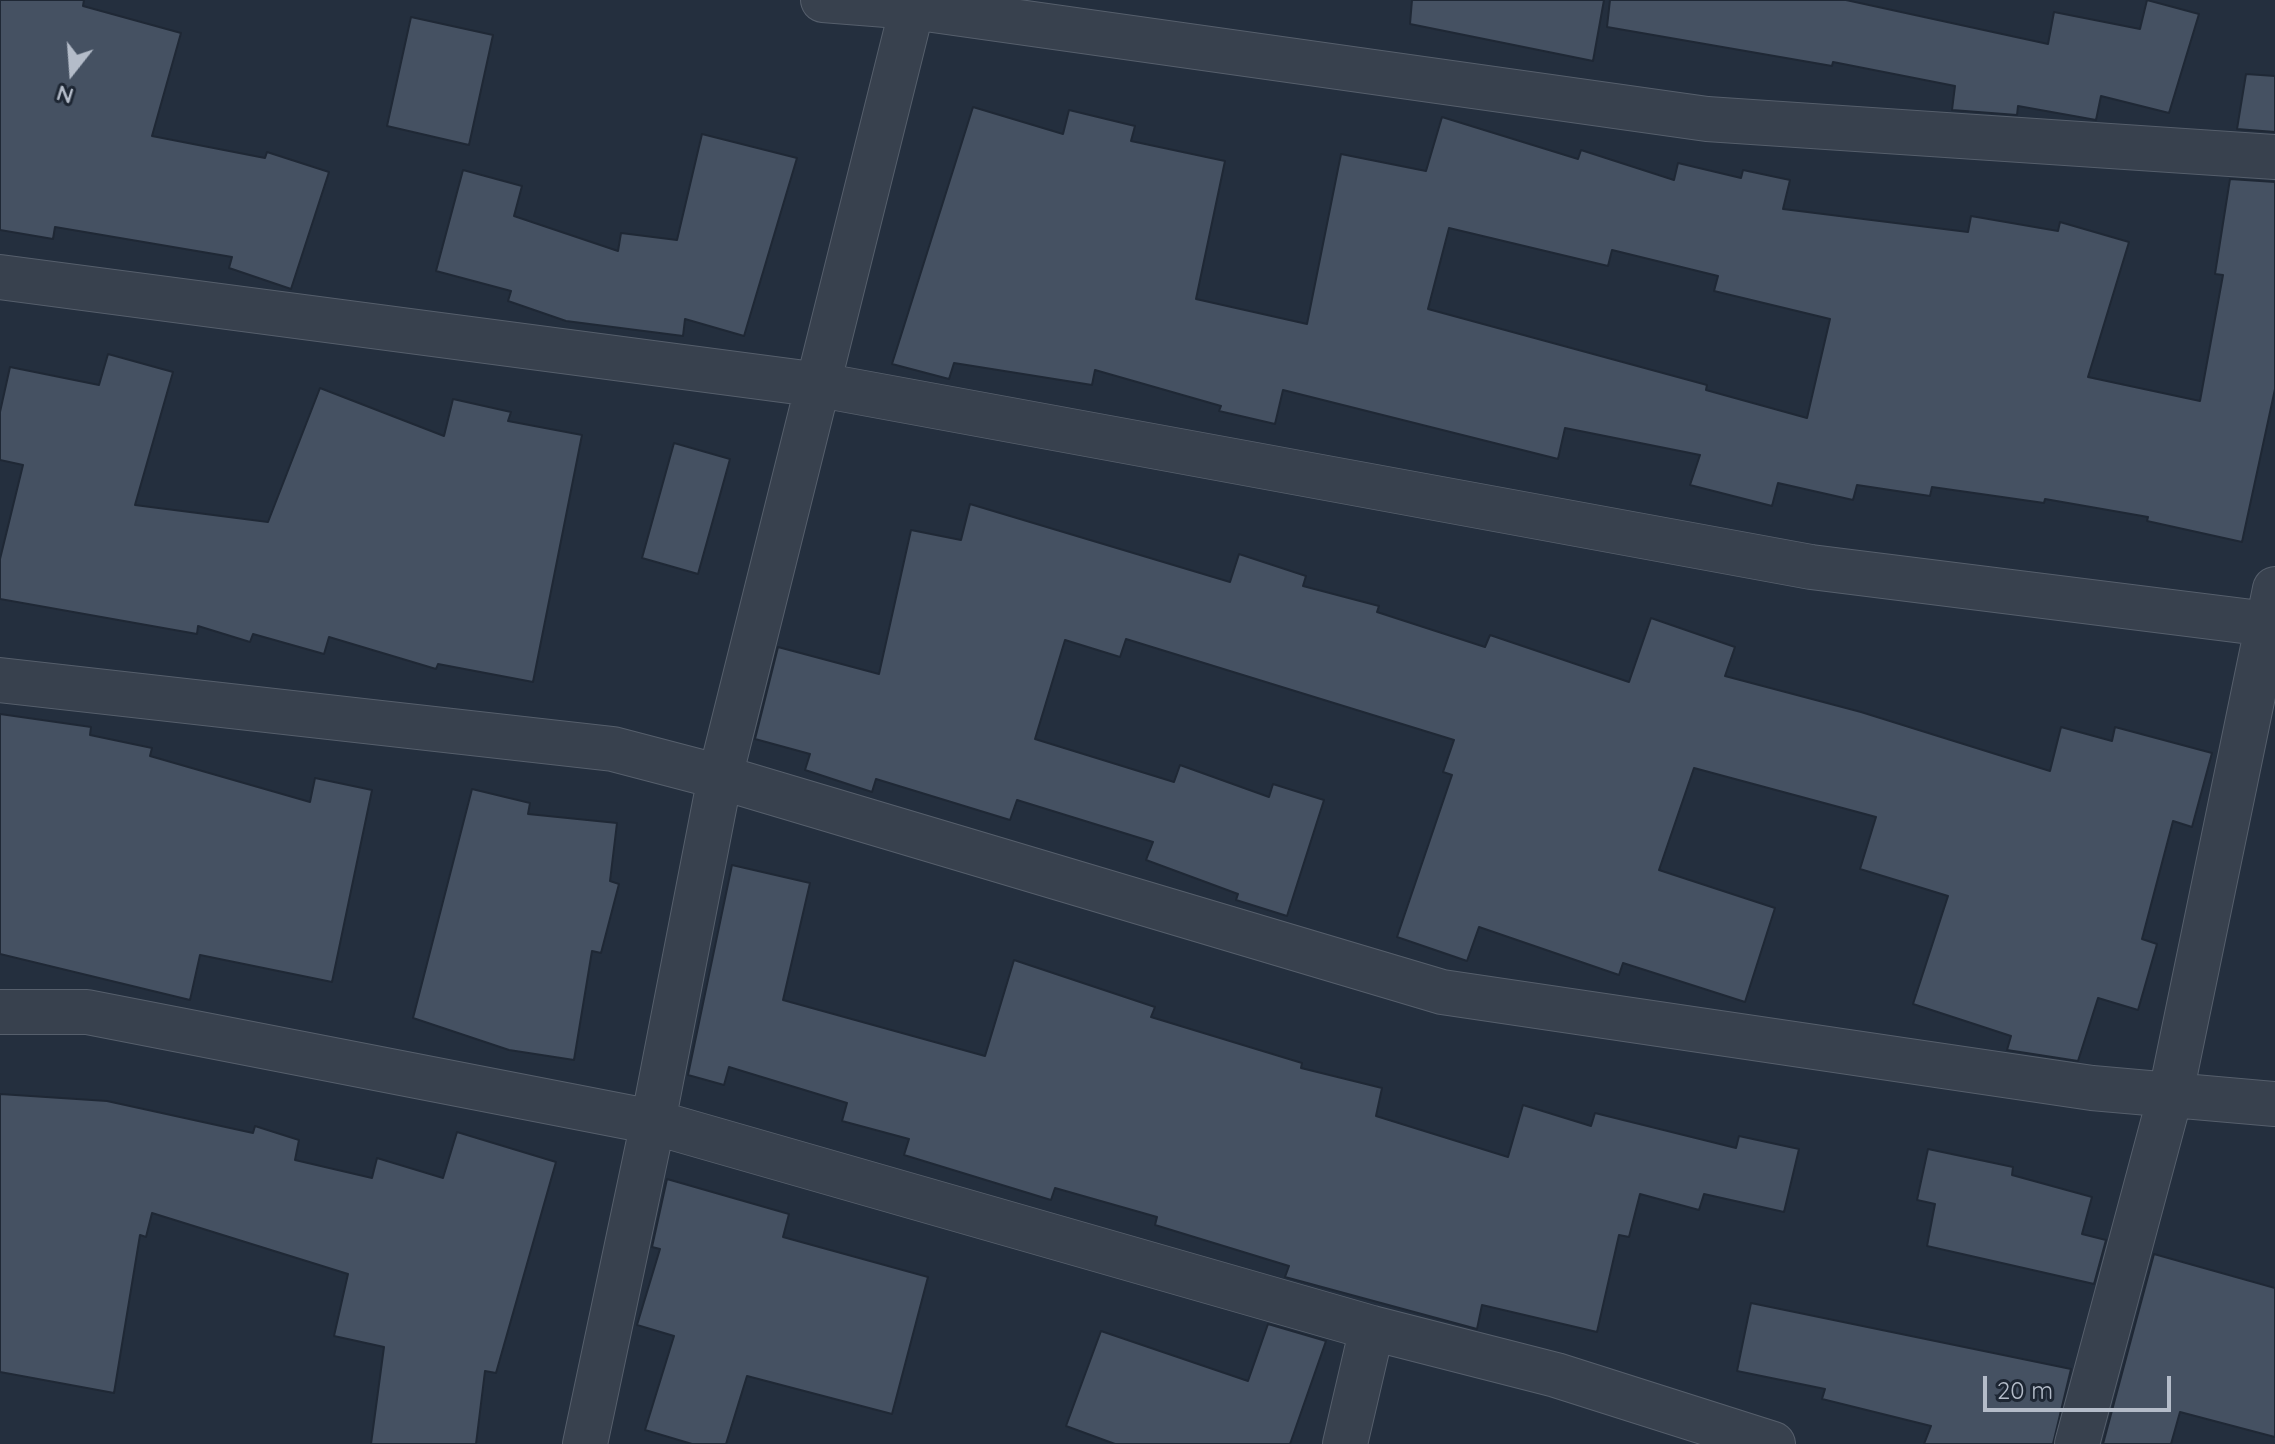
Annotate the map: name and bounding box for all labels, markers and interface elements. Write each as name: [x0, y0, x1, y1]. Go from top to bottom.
north arrow: [32, 32, 112, 112]
text: N: [53, 79, 77, 111]
scale bar: [1987, 1360, 2175, 1410]
text: 20 m: [1997, 1375, 2053, 1405]

